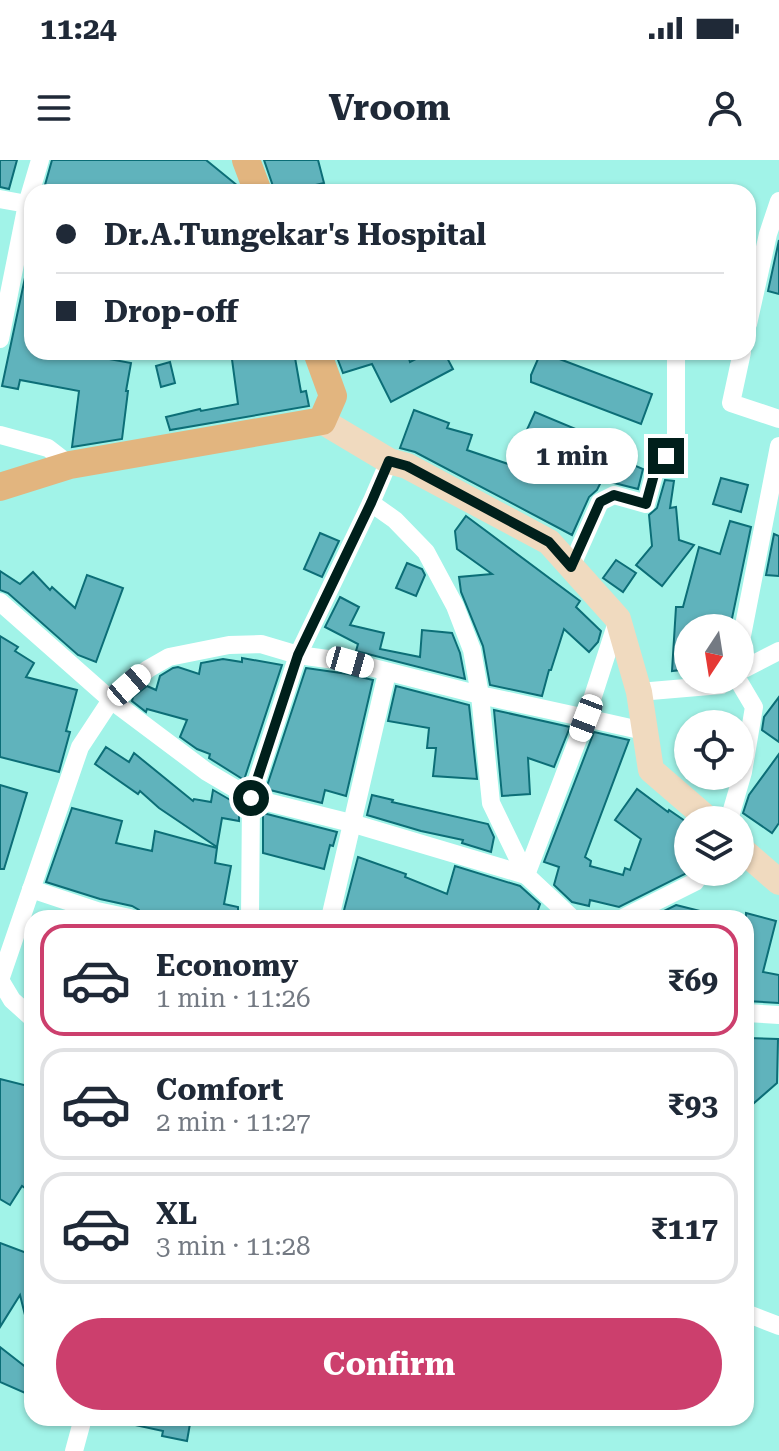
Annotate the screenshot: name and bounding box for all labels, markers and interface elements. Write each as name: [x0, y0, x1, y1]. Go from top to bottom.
text: 11:24: [40, 11, 117, 46]
icon: menu: [32, 86, 76, 130]
icon: person: [703, 86, 747, 130]
text: Vroom: [329, 87, 450, 129]
text: Dr.A.Tungekar's Hospital: [104, 217, 486, 252]
text: Drop-off: [104, 294, 238, 329]
callout: 1 min: [506, 428, 638, 484]
route end: [648, 438, 684, 474]
text: 1 min: [536, 441, 608, 471]
north arrow: [674, 614, 754, 694]
map controls: [674, 614, 754, 886]
car: [324, 644, 376, 680]
car: [103, 660, 155, 710]
car: [566, 691, 606, 745]
button: locate: [674, 710, 754, 790]
route start: [233, 780, 269, 816]
button: layers: [674, 806, 754, 886]
icon: car: [60, 944, 132, 1016]
text: Economy: [156, 948, 298, 983]
text: ₹69: [668, 963, 718, 998]
text: 1 min · 11:26: [156, 983, 311, 1013]
icon: car: [60, 1068, 132, 1140]
text: Comfort: [156, 1072, 283, 1107]
text: ₹93: [668, 1087, 718, 1122]
text: 2 min · 11:27: [156, 1107, 311, 1137]
icon: car: [60, 1192, 132, 1264]
text: XL: [156, 1196, 197, 1231]
text: ₹117: [651, 1211, 718, 1246]
text: 3 min · 11:28: [156, 1231, 311, 1261]
button: Confirm: [56, 1318, 722, 1410]

